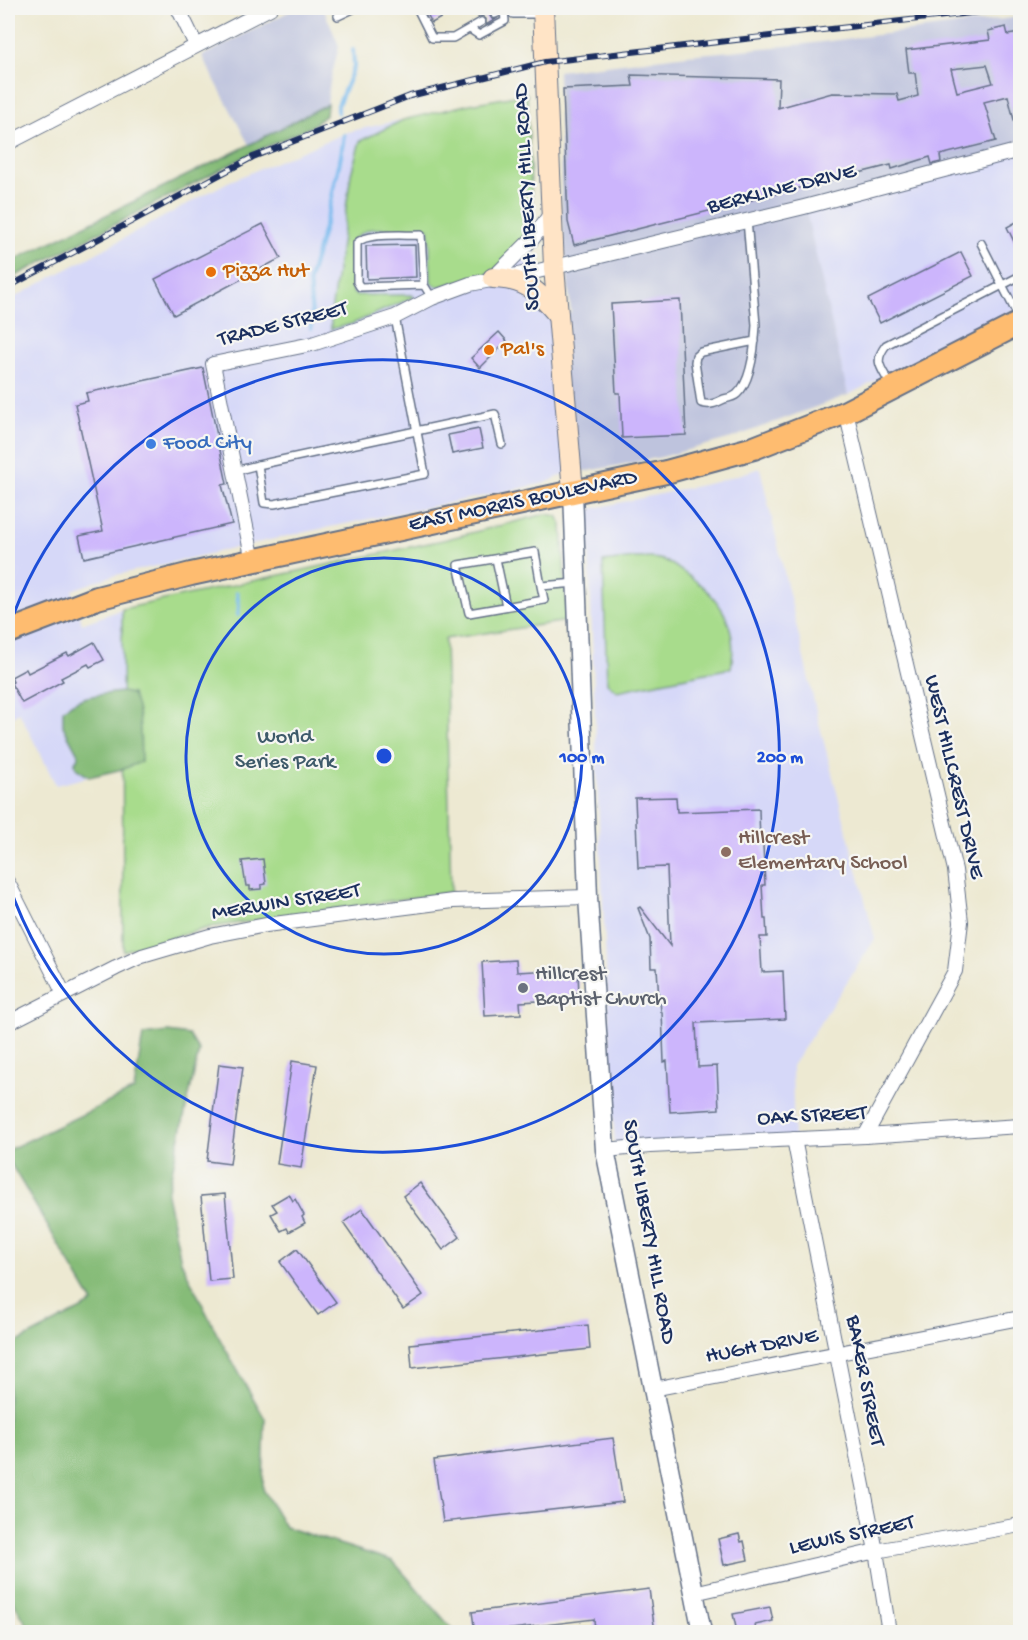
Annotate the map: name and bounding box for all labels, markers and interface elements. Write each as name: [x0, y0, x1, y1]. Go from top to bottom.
street label: SOUTH LIBERTY HILL ROAD: [509, 82, 547, 311]
street label: BERKLINE DRIVE: [704, 159, 860, 221]
place label: Pizza Hut: [222, 259, 311, 285]
marker: Pizza Hut: [204, 265, 218, 279]
street label: TRADE STREET: [214, 296, 352, 354]
place label: Pal's: [500, 337, 545, 363]
marker: Pal's: [482, 343, 496, 357]
place label: Food City: [162, 431, 252, 457]
marker: Food City: [144, 437, 158, 451]
street label: EAST MORRIS BOULEVARD: [406, 465, 640, 539]
street label: WEST HILLCREST DRIVE: [917, 673, 989, 883]
park label: World Series Park: [235, 725, 338, 776]
centre of rings: [374, 746, 394, 766]
text: 100 m: [559, 748, 605, 769]
text: 200 m: [757, 748, 803, 769]
place label: Hillcrest Elementary School: [738, 826, 908, 877]
marker: Hillcrest Elementary School: [719, 845, 733, 859]
street label: MERWIN STREET: [210, 878, 364, 928]
place label: Hillcrest Baptist Church: [534, 962, 667, 1013]
marker: Hillcrest Baptist Church: [516, 981, 530, 995]
street label: OAK STREET: [757, 1101, 869, 1133]
street label: SOUTH LIBERTY HILL ROAD: [615, 1118, 681, 1347]
street label: BAKER STREET: [838, 1312, 890, 1450]
street label: HUGH DRIVE: [704, 1323, 822, 1371]
street label: LEWIS STREET: [787, 1510, 918, 1562]

